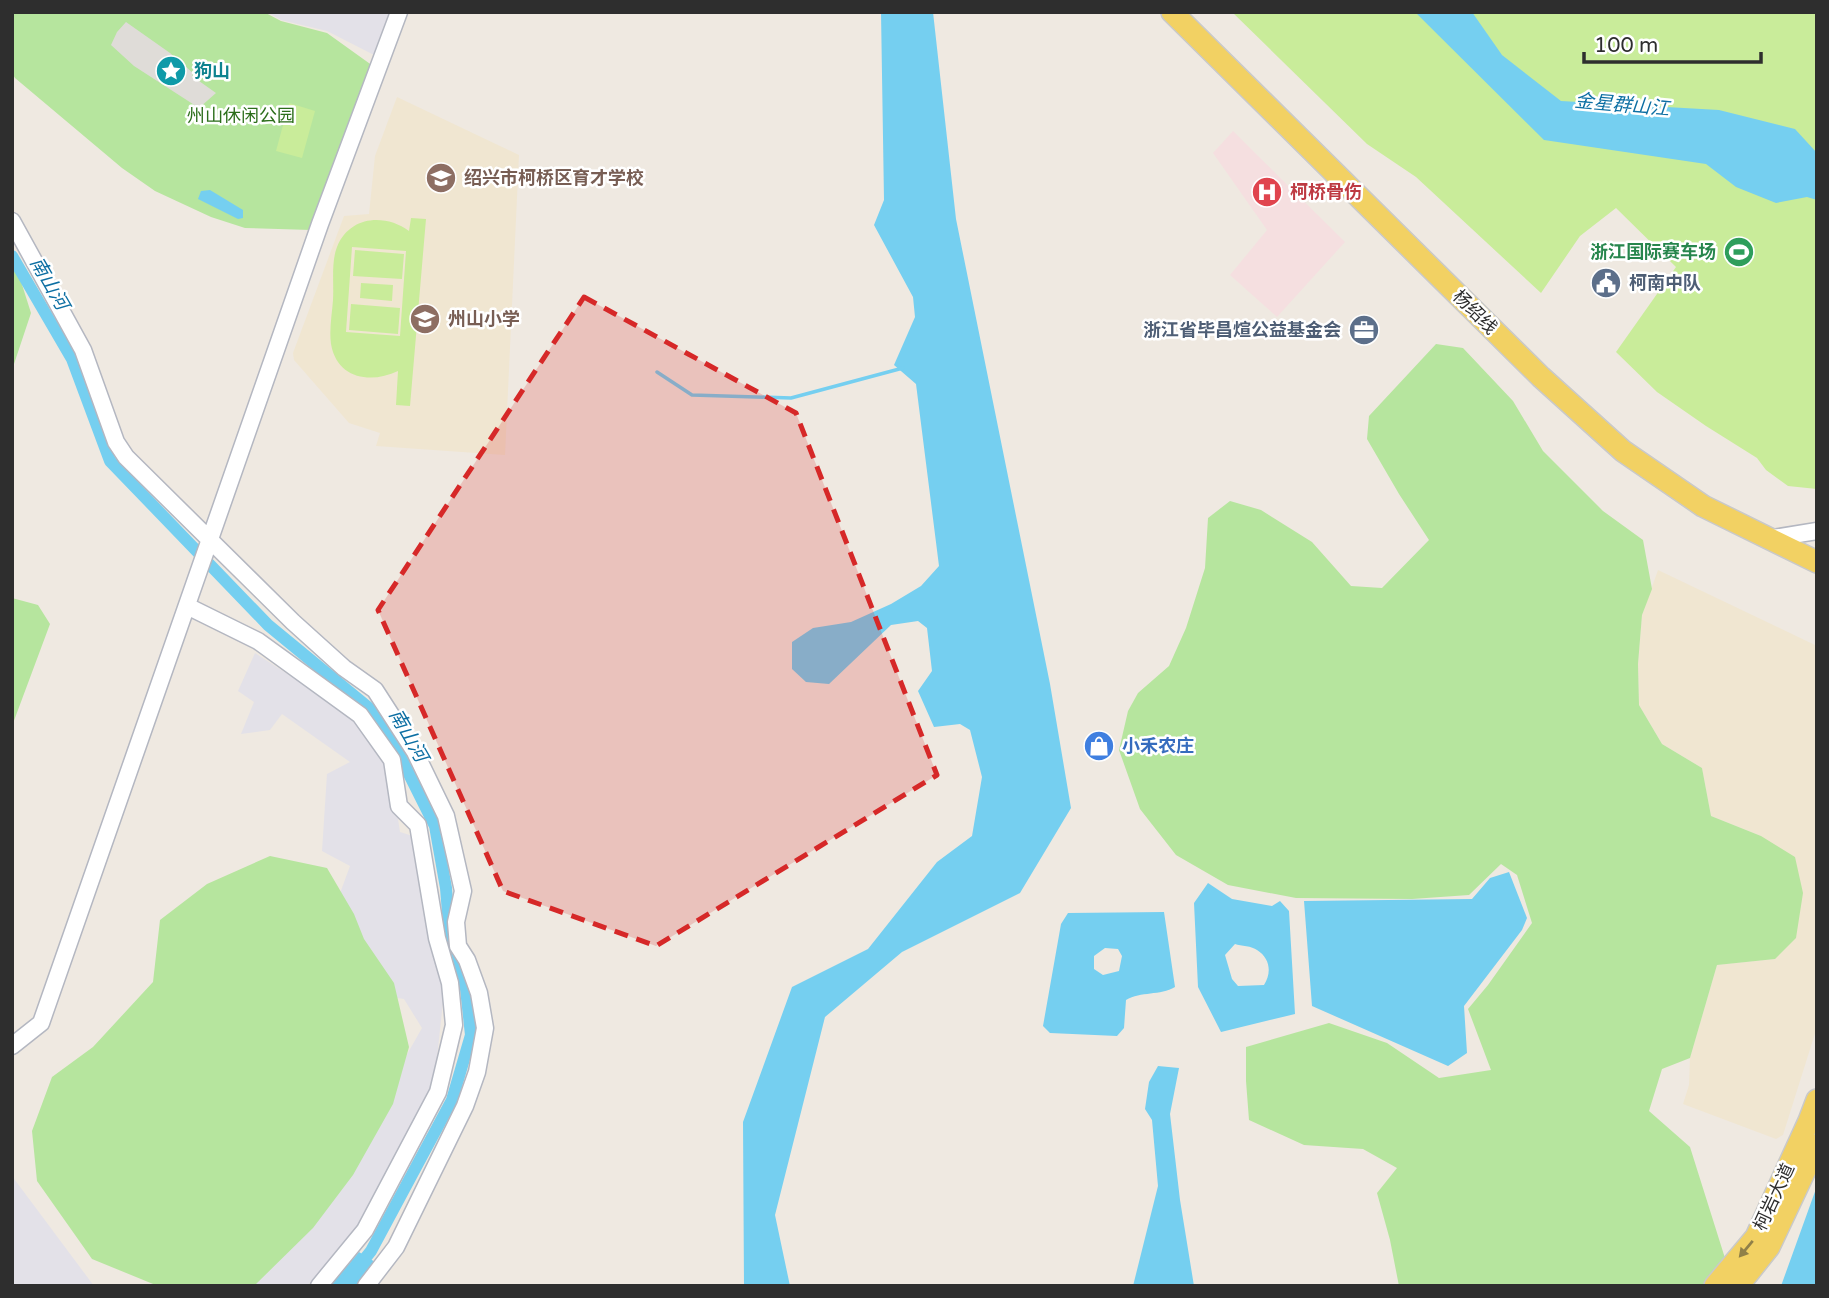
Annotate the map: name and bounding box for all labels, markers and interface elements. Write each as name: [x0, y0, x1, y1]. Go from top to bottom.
scale bar: [1584, 21, 1761, 65]
text: 100 m: [1594, 33, 1658, 58]
place icon: 狗山: [154, 54, 188, 88]
place label: 狗山: [194, 60, 230, 82]
water label: 金星群山江: [1574, 90, 1672, 120]
park label: 州山休闲公园: [187, 105, 295, 127]
school or university icon: 绍兴市柯桥区育才学校: [424, 161, 458, 195]
place label: 绍兴市柯桥区育才学校: [464, 167, 644, 189]
hospital icon: 柯桥骨伤: [1250, 175, 1284, 209]
place label: 柯桥骨伤: [1290, 181, 1362, 203]
sports icon: 浙江国际赛车场: [1722, 235, 1756, 269]
place label: 浙江国际赛车场: [1590, 241, 1716, 263]
water label: 南山河: [25, 253, 75, 317]
public building icon: 柯南中队: [1589, 266, 1623, 300]
place label: 柯南中队: [1629, 272, 1701, 294]
street label: 杨绍线: [1448, 285, 1502, 339]
school or university icon: 州山小学: [408, 302, 442, 336]
place label: 州山小学: [448, 308, 520, 330]
office icon: 浙江省毕昌煊公益基金会: [1347, 313, 1381, 347]
place label: 浙江省毕昌煊公益基金会: [1143, 319, 1341, 341]
water label: 南山河: [384, 705, 434, 769]
shop icon: 小禾农庄: [1082, 729, 1116, 763]
place label: 小禾农庄: [1122, 735, 1194, 757]
street label: 柯岩大道: [1749, 1160, 1799, 1234]
one-way arrow: [1738, 1240, 1753, 1258]

